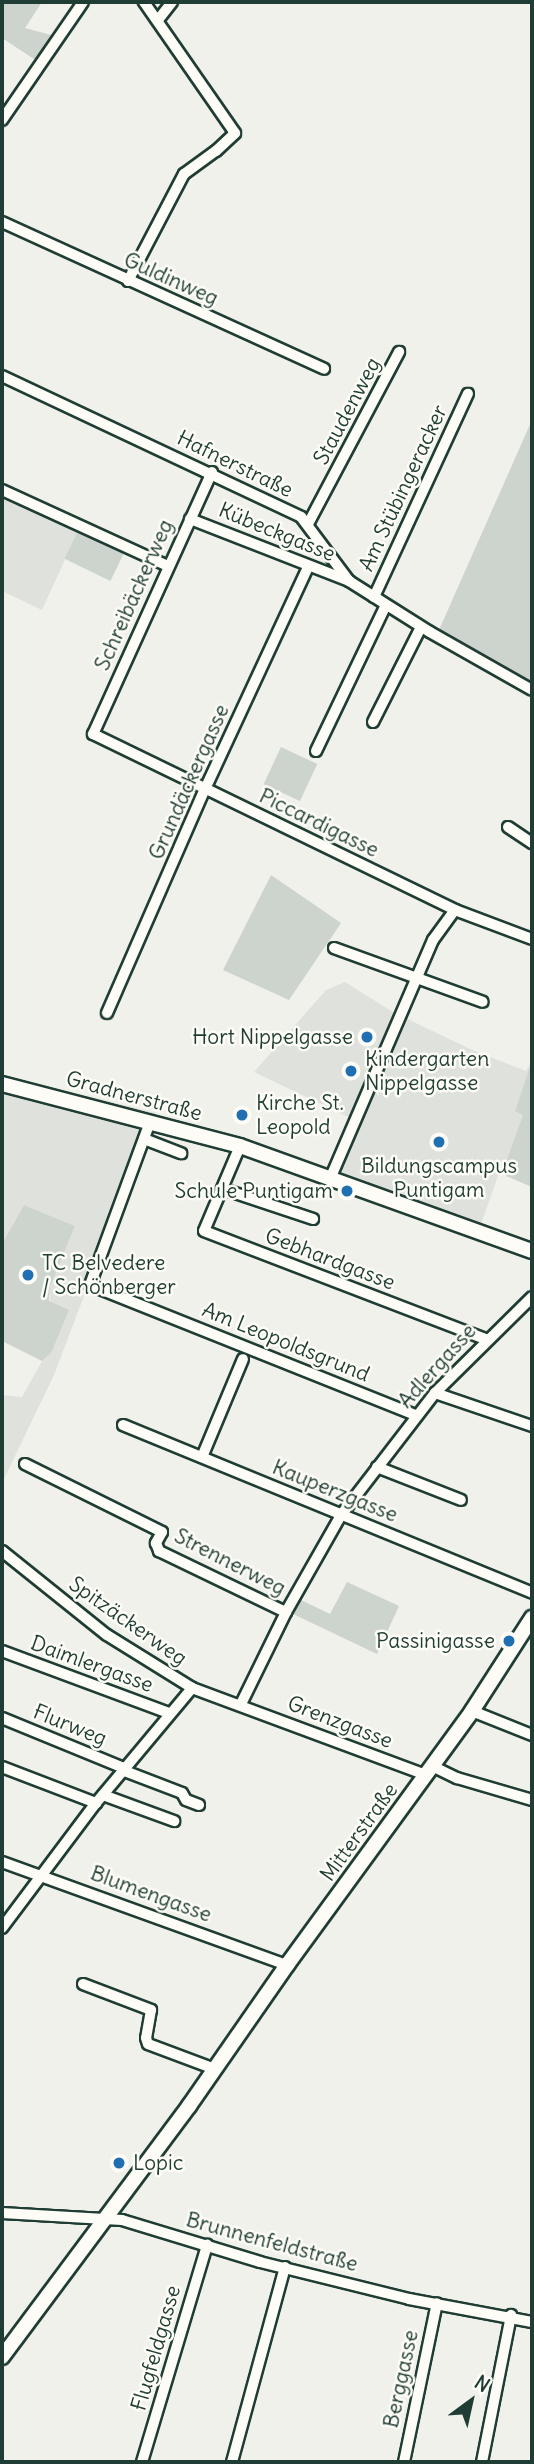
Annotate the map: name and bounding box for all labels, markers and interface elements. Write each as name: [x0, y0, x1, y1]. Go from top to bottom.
street label: Guldinweg: [120, 247, 222, 311]
street label: Staudenweg: [308, 353, 386, 469]
street label: Am Stübingeracker: [353, 401, 453, 575]
street label: Hafnerstraße: [173, 425, 297, 503]
street label: Kübeckgasse: [215, 497, 339, 567]
street label: Schreibäckerweg: [89, 516, 179, 674]
street label: Grundäckergasse: [143, 700, 235, 864]
street label: Piccardigasse: [255, 783, 383, 863]
place label: Hort Nippelgasse: [192, 1024, 353, 1050]
marker: Hort Nippelgasse: [359, 1029, 375, 1045]
place label: Kindergarten Nippelgasse: [365, 1046, 489, 1096]
marker: Kindergarten Nippelgasse: [343, 1063, 359, 1079]
street label: Gradnerstraße: [63, 1066, 205, 1126]
place label: Kirche St. Leopold: [256, 1090, 344, 1140]
marker: Kirche St. Leopold: [234, 1107, 250, 1123]
marker: Bildungscampus Puntigam: [431, 1134, 447, 1150]
place label: Bildungscampus Puntigam: [361, 1153, 517, 1203]
place label: Schule Puntigam: [175, 1178, 333, 1204]
marker: Schule Puntigam: [339, 1183, 355, 1199]
street label: Gebhardgasse: [262, 1223, 398, 1295]
place label: TC Belvedere / Schönberger: [42, 1250, 176, 1300]
marker: TC Belvedere / Schönberger: [20, 1267, 36, 1283]
street label: Am Leopoldsgrund: [199, 1297, 373, 1387]
street label: Adlergasse: [393, 1319, 481, 1413]
street label: Kauperzgasse: [269, 1454, 401, 1528]
street label: Strennerweg: [170, 1523, 290, 1601]
street label: Spitzäckerweg: [64, 1571, 192, 1671]
place label: Passinigasse: [376, 1628, 495, 1654]
street label: Daimlergasse: [27, 1630, 157, 1698]
marker: Passinigasse: [501, 1633, 517, 1649]
street label: Grenzgasse: [284, 1690, 396, 1754]
street label: Flurweg: [30, 1699, 110, 1751]
street label: Mitterstraße: [315, 1778, 403, 1886]
street label: Blumengasse: [87, 1860, 215, 1928]
place label: Lopic: [133, 2150, 183, 2176]
marker: Lopic: [111, 2155, 127, 2171]
street label: Brunnenfeldstraße: [183, 2207, 361, 2277]
street label: Flugfeldgasse: [126, 2282, 186, 2414]
street label: Berggasse: [378, 2328, 424, 2430]
north arrow: [436, 2366, 506, 2436]
text: N: [470, 2370, 494, 2397]

